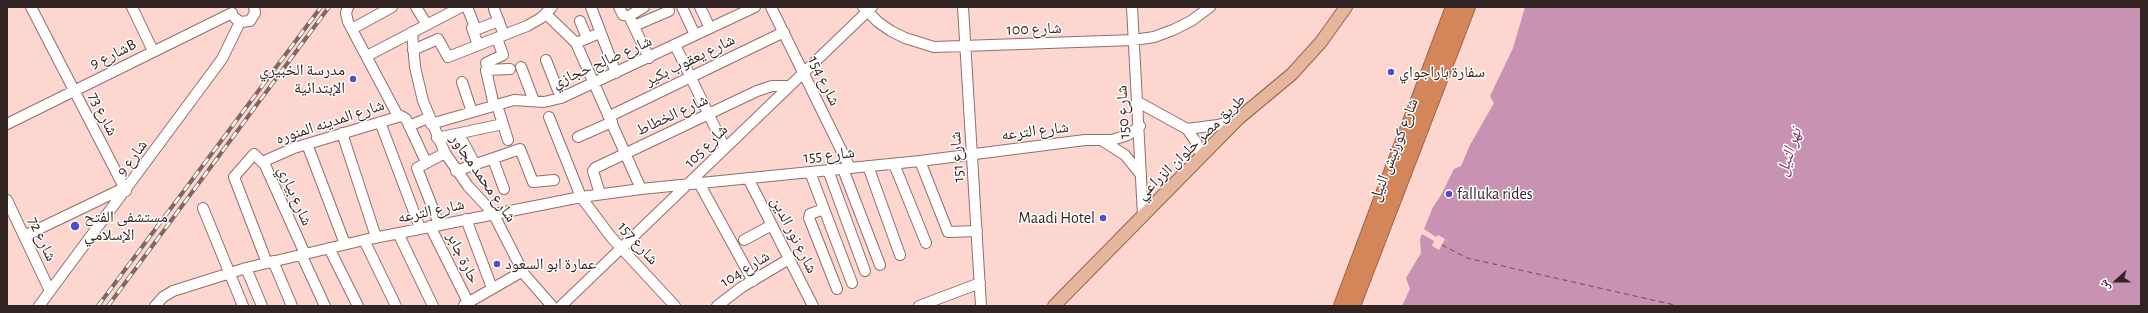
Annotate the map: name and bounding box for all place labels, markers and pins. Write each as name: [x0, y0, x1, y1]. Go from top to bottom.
place label: مدرسة الخبيري الإبتدائية: [259, 60, 345, 98]
place label: سفارة باراجواي: [1399, 62, 1485, 82]
marker: سفارة باراجواي: [1386, 67, 1396, 77]
marker: مدرسة الخبيري الإبتدائية: [348, 74, 358, 84]
place label: falluka rides: [1457, 184, 1533, 204]
marker: falluka rides: [1444, 189, 1454, 199]
place label: مستشفى الفتح الإسلامي: [84, 207, 168, 245]
place label: Maadi Hotel: [1018, 208, 1095, 228]
marker: Maadi Hotel: [1098, 213, 1108, 223]
marker: مستشفى الفتح الإسلامي: [69, 220, 81, 232]
place label: عمارة ابو السعود: [505, 254, 596, 274]
marker: عمارة ابو السعود: [492, 259, 502, 269]

